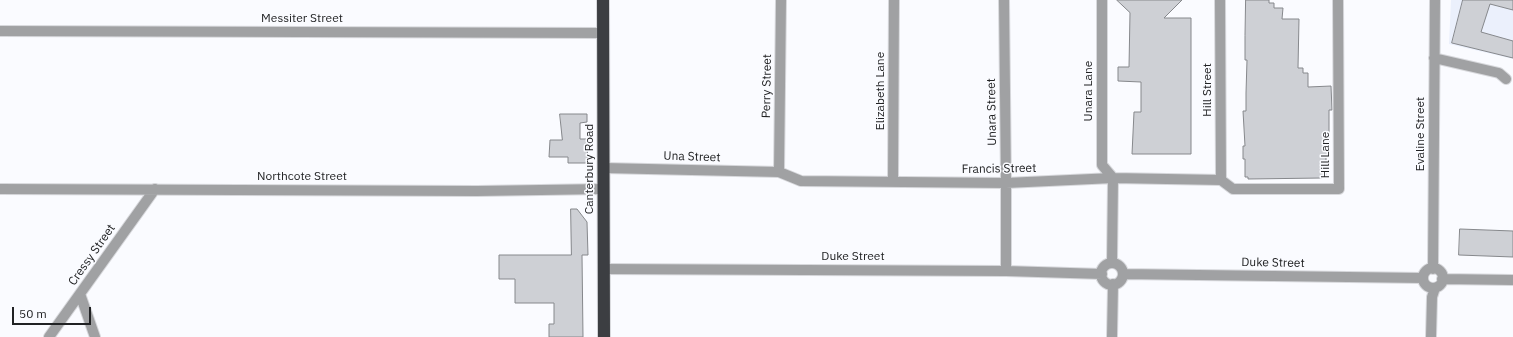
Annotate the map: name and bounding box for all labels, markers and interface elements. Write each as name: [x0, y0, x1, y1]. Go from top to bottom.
street label: Messiter Street: [261, 12, 343, 26]
street label: Elizabeth Lane: [874, 52, 888, 130]
street label: Perry Street: [759, 54, 775, 118]
street label: Unara Lane: [1082, 61, 1096, 121]
street label: Hill Street: [1201, 63, 1215, 117]
street label: Unara Street: [984, 78, 1000, 146]
street label: Evaline Street: [1414, 97, 1428, 171]
street label: Canterbury Road: [583, 124, 597, 214]
street label: Hill Lane: [1319, 132, 1333, 178]
street label: Una Street: [663, 149, 721, 165]
street label: Francis Street: [962, 161, 1036, 177]
street label: Northcote Street: [257, 170, 347, 184]
street label: Cressy Street: [66, 222, 118, 288]
street label: Duke Street: [821, 250, 885, 264]
street label: Duke Street: [1241, 255, 1305, 271]
scale bar: [14, 299, 93, 325]
text: 50 m: [19, 306, 47, 321]

